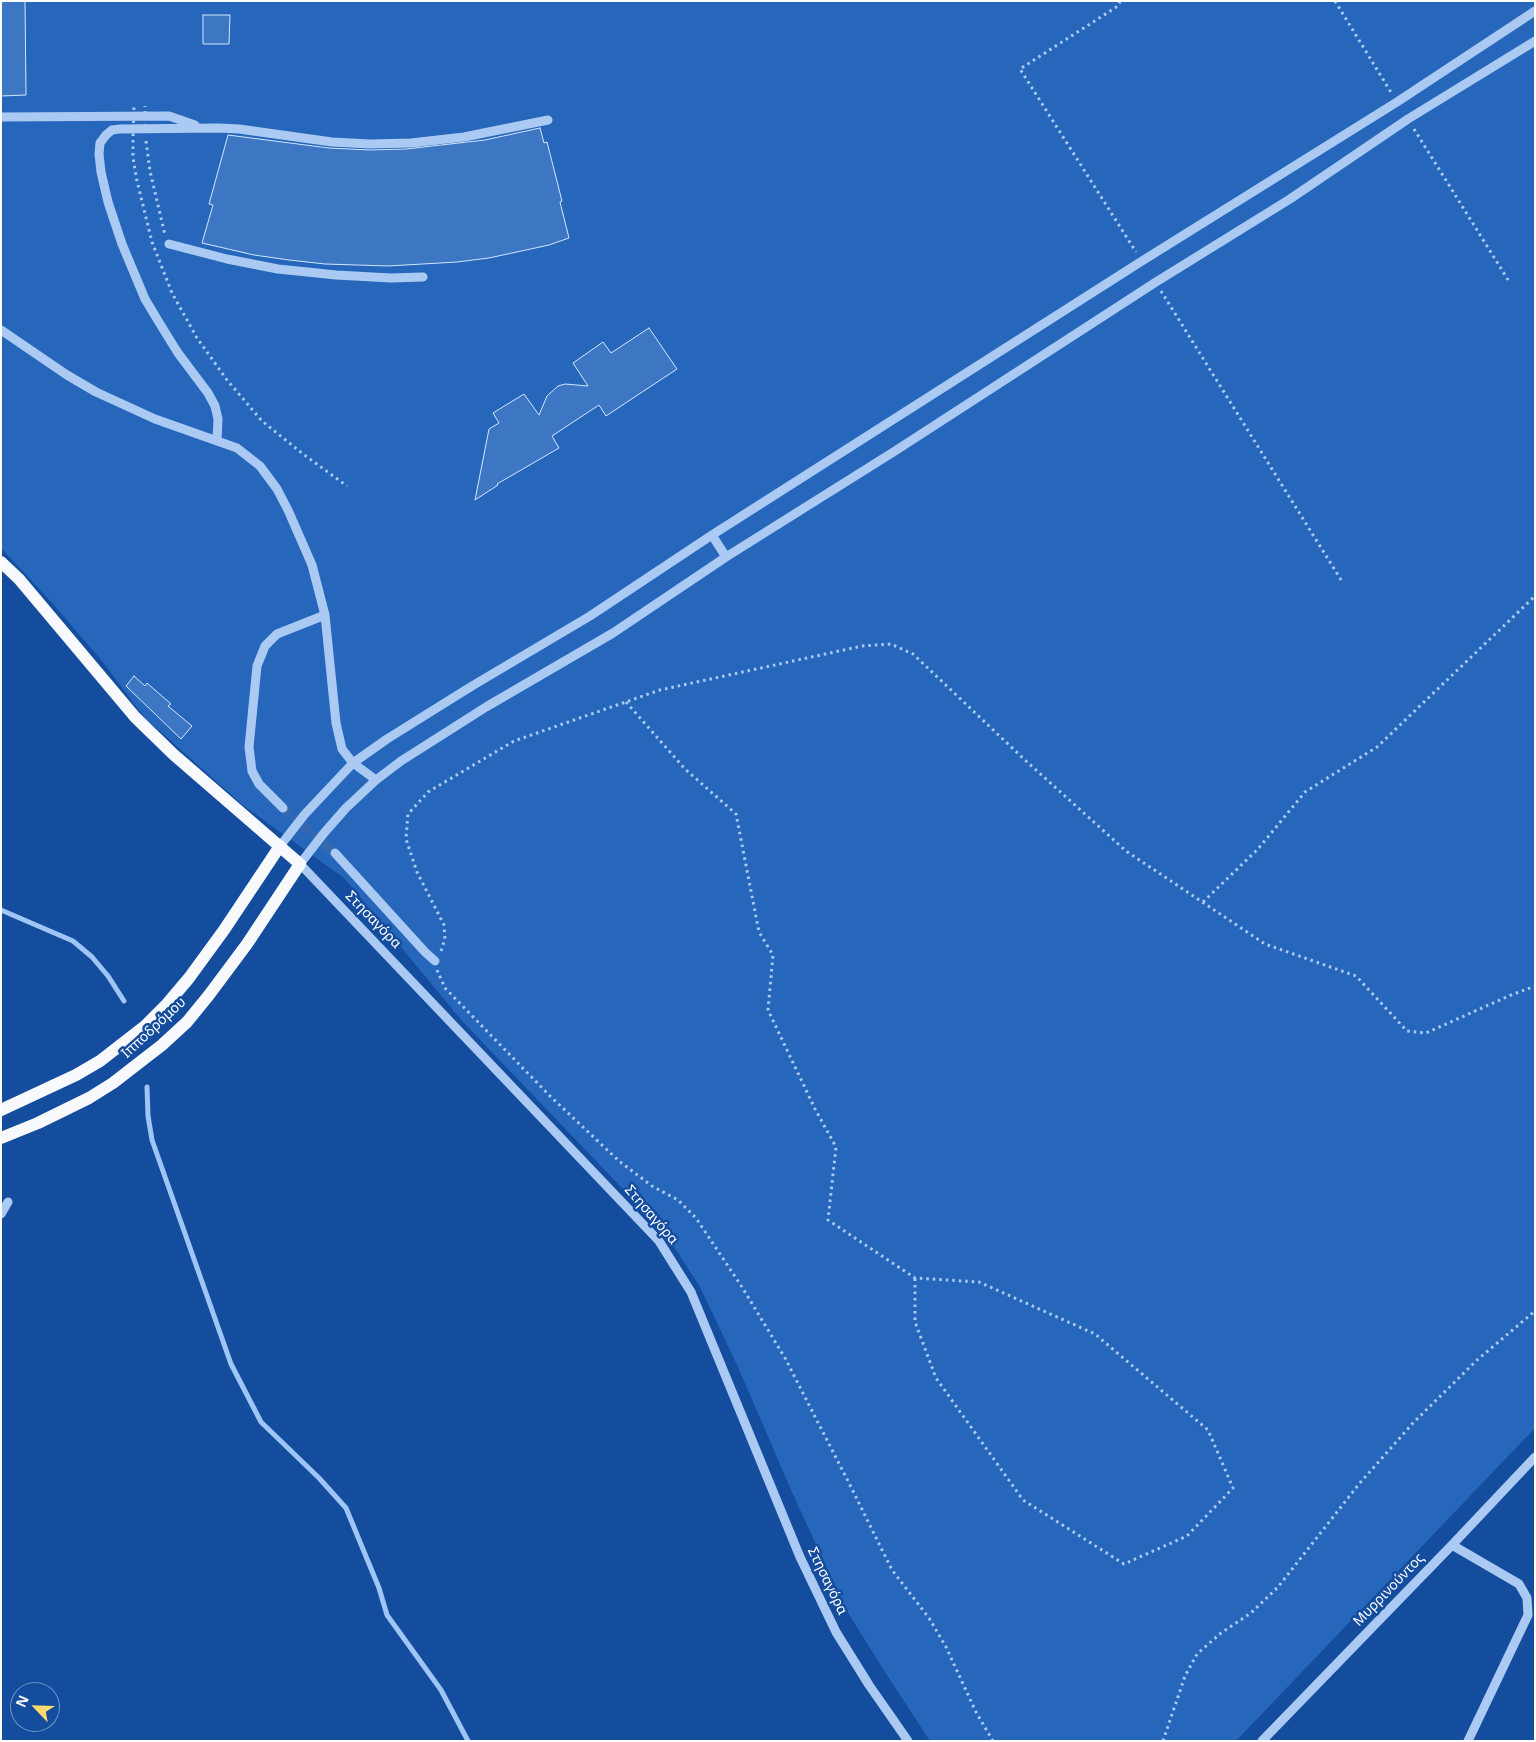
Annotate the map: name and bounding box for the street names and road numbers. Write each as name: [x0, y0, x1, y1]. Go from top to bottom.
street label: Στησαγόρα: [342, 888, 404, 952]
street label: Ιπποδρόμου: [118, 994, 190, 1062]
street label: Στησαγόρα: [621, 1182, 681, 1248]
street label: Στησαγόρα: [803, 1545, 851, 1617]
street label: Μυρρινούντος: [1350, 1550, 1428, 1630]

